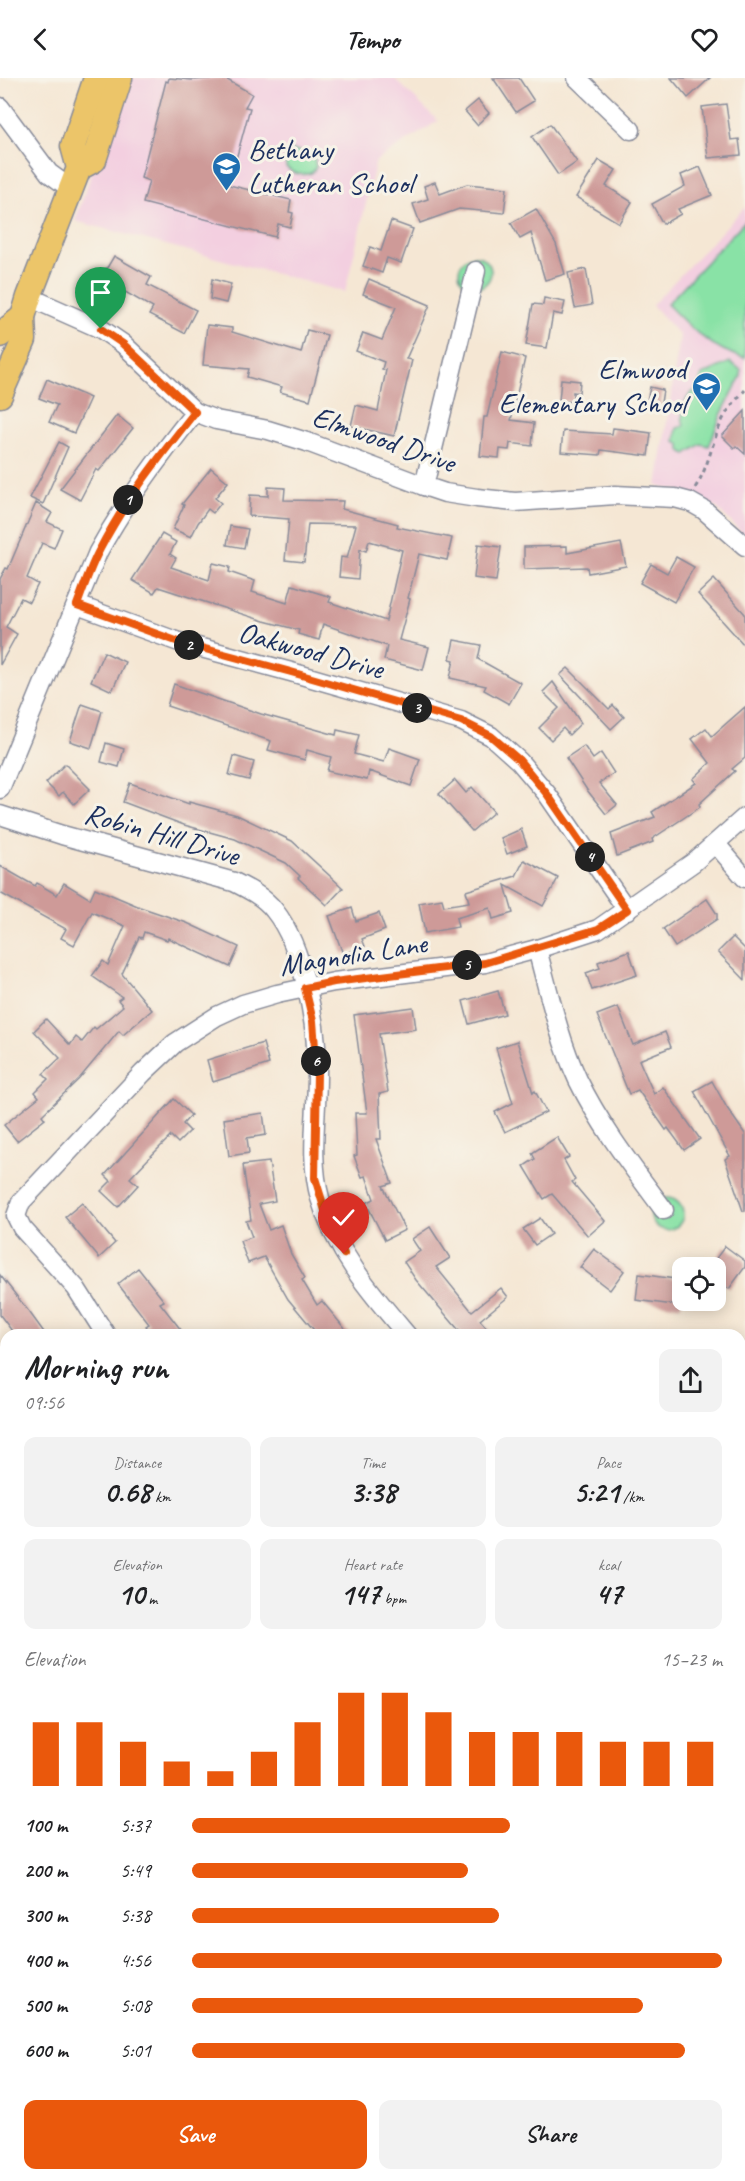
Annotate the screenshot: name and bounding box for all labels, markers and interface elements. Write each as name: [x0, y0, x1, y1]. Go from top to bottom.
text: Tempo: [345, 22, 400, 56]
icon: back: [24, 23, 57, 56]
icon: heart: [688, 23, 721, 56]
place label: Bethany Lutheran School: [248, 130, 418, 202]
school or university icon: Bethany Lutheran School: [211, 150, 243, 192]
pin: [75, 267, 126, 329]
icon: arrive: [84, 276, 117, 309]
place label: Elmwood Elementary School: [499, 350, 691, 422]
school or university icon: Elmwood Elementary School: [691, 370, 723, 412]
street label: Elmwood Drive: [308, 397, 462, 482]
pin: 1: [113, 485, 143, 515]
text: 1: [124, 490, 132, 510]
street label: Oakwood Drive: [234, 612, 390, 688]
pin: 2: [174, 630, 204, 660]
text: 2: [185, 635, 193, 655]
pin: 3: [402, 693, 432, 723]
text: 3: [413, 698, 421, 718]
street label: Robin Hill Drive: [80, 794, 246, 875]
pin: 4: [575, 842, 605, 872]
text: 4: [586, 847, 594, 867]
street label: Magnolia Lane: [277, 923, 432, 984]
pin: 5: [452, 950, 482, 980]
text: 5: [464, 955, 470, 975]
pin: 6: [301, 1046, 331, 1076]
text: 6: [312, 1051, 320, 1071]
pin: [318, 1192, 369, 1254]
icon: check: [327, 1201, 360, 1234]
map controls: [672, 1257, 726, 1311]
button: locate: [672, 1257, 726, 1311]
text: Morning run: [24, 1346, 168, 1388]
button: share: [659, 1349, 722, 1412]
text: 09:56: [24, 1390, 64, 1415]
text: Distance: [113, 1453, 161, 1473]
text: Time: [361, 1453, 385, 1473]
text: Pace: [596, 1453, 621, 1473]
text: 0.68: [104, 1473, 151, 1511]
text: 3:38: [350, 1473, 396, 1511]
text: 5:21: [573, 1473, 619, 1511]
text: km: [151, 1487, 171, 1507]
text: /km: [619, 1487, 644, 1507]
text: Elevation: [113, 1555, 162, 1575]
text: Heart rate: [344, 1555, 402, 1575]
text: kcal: [598, 1555, 619, 1575]
text: 10: [117, 1575, 144, 1613]
text: 147: [340, 1575, 380, 1613]
text: 47: [595, 1575, 622, 1613]
text: m: [144, 1589, 157, 1609]
text: bpm: [380, 1589, 406, 1609]
text: Elevation: [24, 1647, 86, 1672]
text: 15–23 m: [661, 1647, 722, 1672]
text: 100 m: [24, 1813, 67, 1838]
text: 5:37: [120, 1813, 151, 1838]
text: 200 m: [24, 1858, 67, 1883]
text: 5:49: [120, 1858, 151, 1883]
text: 300 m: [24, 1903, 67, 1928]
text: 5:38: [120, 1903, 151, 1928]
text: 400 m: [24, 1948, 67, 1973]
text: 4:56: [120, 1948, 151, 1973]
text: 500 m: [24, 1993, 67, 2018]
text: 5:08: [120, 1993, 151, 2018]
text: 600 m: [24, 2038, 68, 2063]
text: 5:01: [120, 2038, 151, 2063]
button: Save: [24, 2100, 367, 2169]
button: Share: [379, 2100, 722, 2169]

